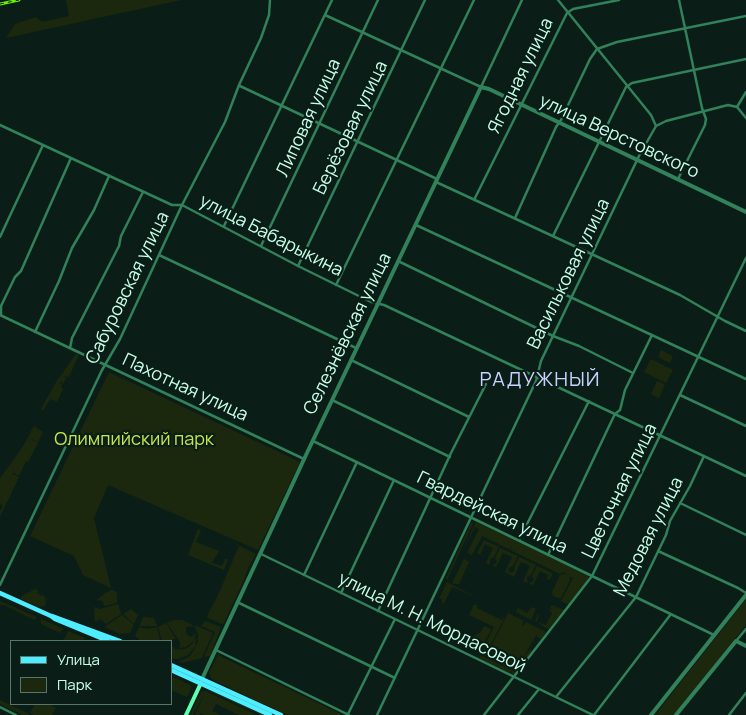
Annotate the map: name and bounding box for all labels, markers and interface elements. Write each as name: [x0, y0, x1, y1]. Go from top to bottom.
street label: Ягодная улица: [484, 15, 558, 137]
street label: Липовая улица: [272, 56, 346, 180]
street label: Берёзовая улица: [309, 58, 393, 198]
street label: улица Верстовского: [536, 90, 702, 184]
street label: улица Бабарыкина: [196, 190, 346, 282]
street label: Васильковая улица: [523, 195, 615, 353]
street label: Сабуровская улица: [82, 208, 174, 368]
street label: Селезнёвская улица: [299, 250, 397, 418]
street label: Пахотная улица: [119, 349, 251, 427]
district label: РАДУЖНЫЙ: [479, 368, 601, 392]
street label: Цветочная улица: [578, 420, 662, 562]
park label: Олимпийский парк: [54, 429, 214, 451]
street label: Гвардейская улица: [413, 467, 571, 559]
street label: Медовая улица: [610, 474, 688, 600]
street label: улица М. Н. Мордасовой: [335, 568, 529, 678]
legend: [10, 640, 172, 705]
text: Улица: [57, 649, 100, 670]
text: Парк: [57, 674, 92, 695]

